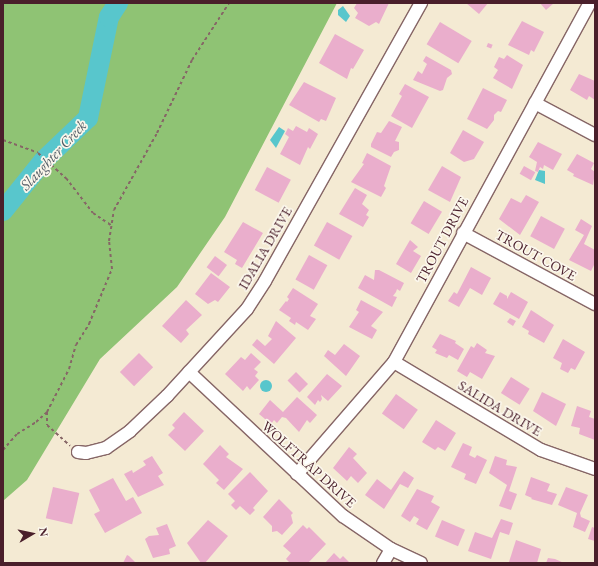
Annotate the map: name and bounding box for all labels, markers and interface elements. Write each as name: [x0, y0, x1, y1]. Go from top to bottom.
water label: Slaughter Creek: [16, 116, 90, 194]
street label: TROUT DRIVE: [412, 194, 472, 286]
street label: IDALIA DRIVE: [235, 204, 295, 292]
street label: TROUT COVE: [493, 226, 579, 284]
street label: SALIDA DRIVE: [455, 377, 545, 439]
street label: WOLFTRAP DRIVE: [258, 417, 360, 511]
north arrow: [12, 514, 52, 554]
text: N: [36, 527, 51, 538]

